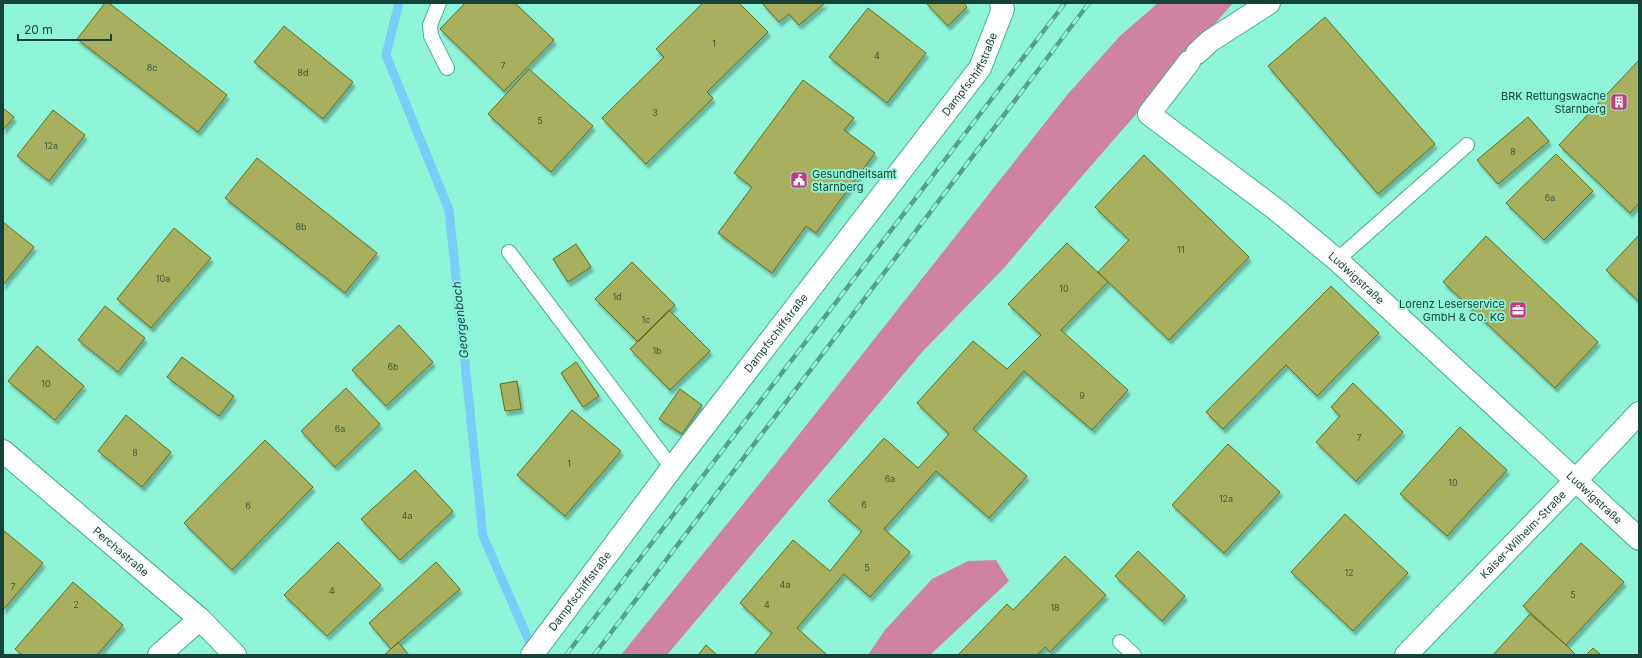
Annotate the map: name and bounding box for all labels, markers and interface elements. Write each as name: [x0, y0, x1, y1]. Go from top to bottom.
scale bar: [18, 16, 111, 42]
text: 20 m: [24, 22, 53, 37]
street label: Dampfschiffstraße: [939, 30, 1000, 119]
house number: 1: [712, 38, 716, 49]
house number: 4: [874, 50, 880, 61]
house number: 7: [500, 60, 506, 71]
house number: 8c: [147, 62, 157, 73]
house number: 8d: [297, 67, 309, 78]
place label: BRK Rettungswache Starnberg: [1501, 89, 1606, 116]
building icon: BRK Rettungswache Starnberg: [1609, 92, 1629, 112]
house number: 3: [652, 107, 658, 118]
house number: 5: [537, 115, 543, 126]
house number: 12a: [44, 140, 58, 151]
house number: 8: [1510, 146, 1516, 157]
place label: Gesundheitsamt Starnberg: [812, 167, 897, 194]
public building icon: Gesundheitsamt Starnberg: [789, 170, 809, 190]
house number: 6a: [1545, 192, 1555, 203]
house number: 8b: [295, 221, 307, 232]
house number: 11: [1177, 244, 1185, 255]
street label: Ludwigstraße: [1325, 249, 1387, 307]
house number: 10a: [156, 273, 170, 284]
water label: Georgenbach: [448, 281, 472, 359]
house number: 10: [1059, 283, 1069, 294]
house number: 1d: [612, 291, 622, 302]
street label: Dampfschiffstraße: [741, 291, 811, 375]
place label: Lorenz Leserservice GmbH & Co. KG: [1399, 297, 1505, 324]
office icon: Lorenz Leserservice GmbH & Co. KG: [1508, 300, 1528, 320]
house number: 1c: [642, 314, 650, 325]
house number: 1b: [652, 345, 662, 356]
house number: 6b: [387, 361, 399, 372]
house number: 10: [41, 378, 51, 389]
house number: 9: [1079, 390, 1085, 401]
house number: 6a: [335, 423, 345, 434]
house number: 7: [1356, 432, 1362, 443]
house number: 8: [132, 447, 138, 458]
house number: 1: [567, 458, 571, 469]
street label: Ludwigstraße: [1564, 469, 1625, 527]
house number: 6a: [885, 473, 895, 484]
house number: 10: [1448, 477, 1458, 488]
street label: Kaiser-Wilhelm-Straße: [1477, 488, 1569, 581]
house number: 12a: [1219, 493, 1233, 504]
house number: 6: [861, 499, 867, 510]
house number: 6: [245, 500, 251, 511]
house number: 4a: [402, 510, 412, 521]
street label: Perchastraße: [90, 524, 152, 579]
street label: Dampfschiffstraße: [546, 548, 614, 634]
house number: 5: [864, 562, 870, 573]
house number: 12: [1344, 567, 1354, 578]
house number: 4a: [780, 579, 790, 590]
house number: 7: [10, 581, 16, 592]
house number: 4: [329, 585, 335, 596]
house number: 5: [1570, 589, 1576, 600]
house number: 2: [73, 599, 79, 610]
house number: 4: [764, 599, 770, 610]
house number: 18: [1050, 602, 1060, 613]

